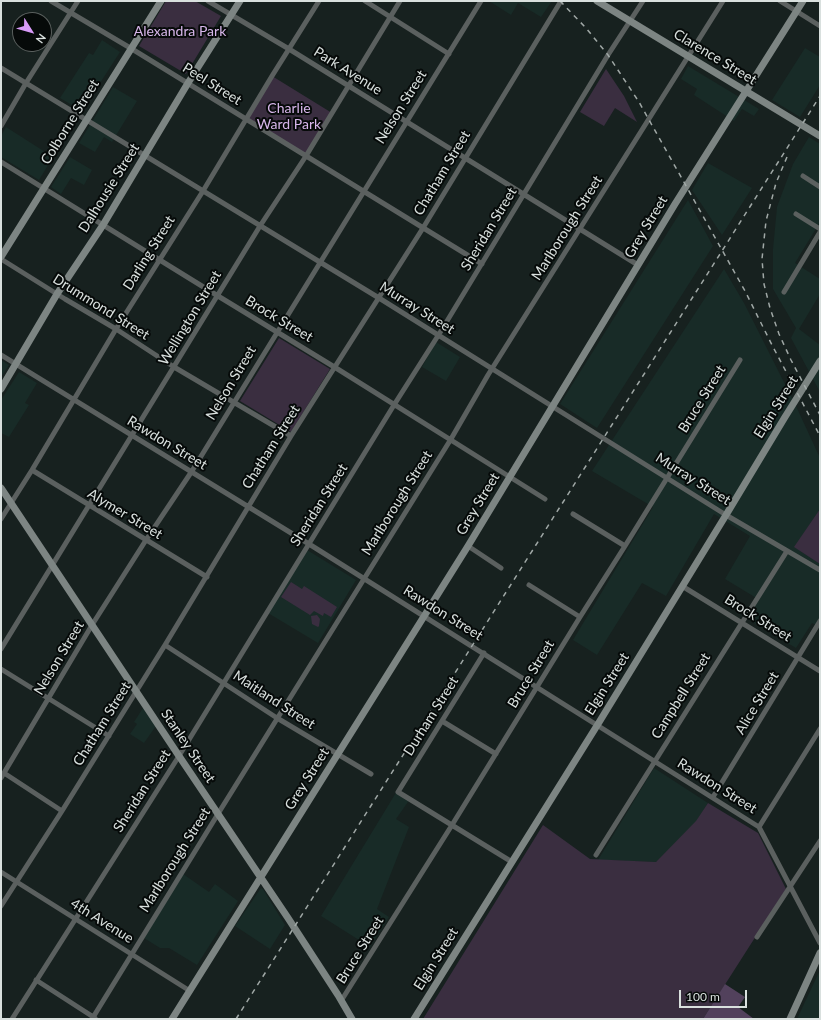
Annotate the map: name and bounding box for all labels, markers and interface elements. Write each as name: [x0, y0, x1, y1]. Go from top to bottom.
north arrow: [12, 12, 52, 52]
park label: Alexandra Park: [134, 23, 226, 39]
street label: Clarence Street: [670, 26, 760, 88]
text: N: [33, 32, 49, 46]
street label: Park Avenue: [311, 43, 385, 99]
street label: Peel Street: [179, 59, 245, 109]
street label: Nelson Street: [372, 67, 430, 147]
street label: Colborne Street: [37, 76, 103, 168]
park label: Charlie Ward Park: [257, 100, 321, 132]
street label: Chatham Street: [410, 128, 474, 218]
street label: Dalhousie Street: [75, 140, 143, 236]
street label: Marlborough Street: [528, 173, 606, 283]
street label: Sheridan Street: [458, 184, 520, 274]
street label: Grey Street: [621, 193, 671, 261]
street label: Darling Street: [119, 213, 179, 293]
street label: Wellington Street: [155, 268, 225, 368]
street label: Drummond Street: [50, 271, 152, 343]
street label: Murray Street: [376, 278, 458, 338]
street label: Brock Street: [242, 292, 316, 346]
street label: Nelson Street: [202, 343, 260, 423]
street label: Bruce Street: [675, 362, 729, 436]
street label: Elgin Street: [750, 373, 802, 441]
street label: Chatham Street: [238, 402, 304, 492]
street label: Rawdon Street: [124, 412, 210, 474]
street label: Marlborough Street: [358, 448, 436, 558]
street label: Murray Street: [652, 449, 734, 509]
street label: Sheridan Street: [287, 461, 351, 549]
street label: Grey Street: [453, 470, 503, 538]
street label: Alymer Street: [84, 485, 166, 543]
street label: Rawdon Street: [400, 582, 486, 644]
street label: Brock Street: [721, 591, 795, 645]
street label: Nelson Street: [30, 618, 88, 698]
street label: Bruce Street: [504, 637, 558, 711]
street label: Elgin Street: [581, 650, 633, 718]
street label: Campbell Street: [648, 650, 714, 742]
street label: Maitland Street: [230, 667, 318, 733]
street label: Alice Street: [732, 668, 782, 738]
street label: Durham Street: [400, 673, 462, 759]
street label: Chatham Street: [69, 679, 135, 769]
street label: Stanley Street: [157, 706, 219, 786]
street label: Grey Street: [281, 745, 333, 813]
street label: Sheridan Street: [110, 747, 174, 835]
street label: Rawdon Street: [674, 755, 760, 817]
street label: Marlborough Street: [136, 805, 214, 915]
street label: 4th Avenue: [67, 895, 137, 947]
street label: Bruce Street: [333, 913, 387, 987]
street label: Elgin Street: [410, 925, 462, 993]
scale bar: [681, 982, 749, 1008]
text: 100 m: [686, 989, 720, 1004]

